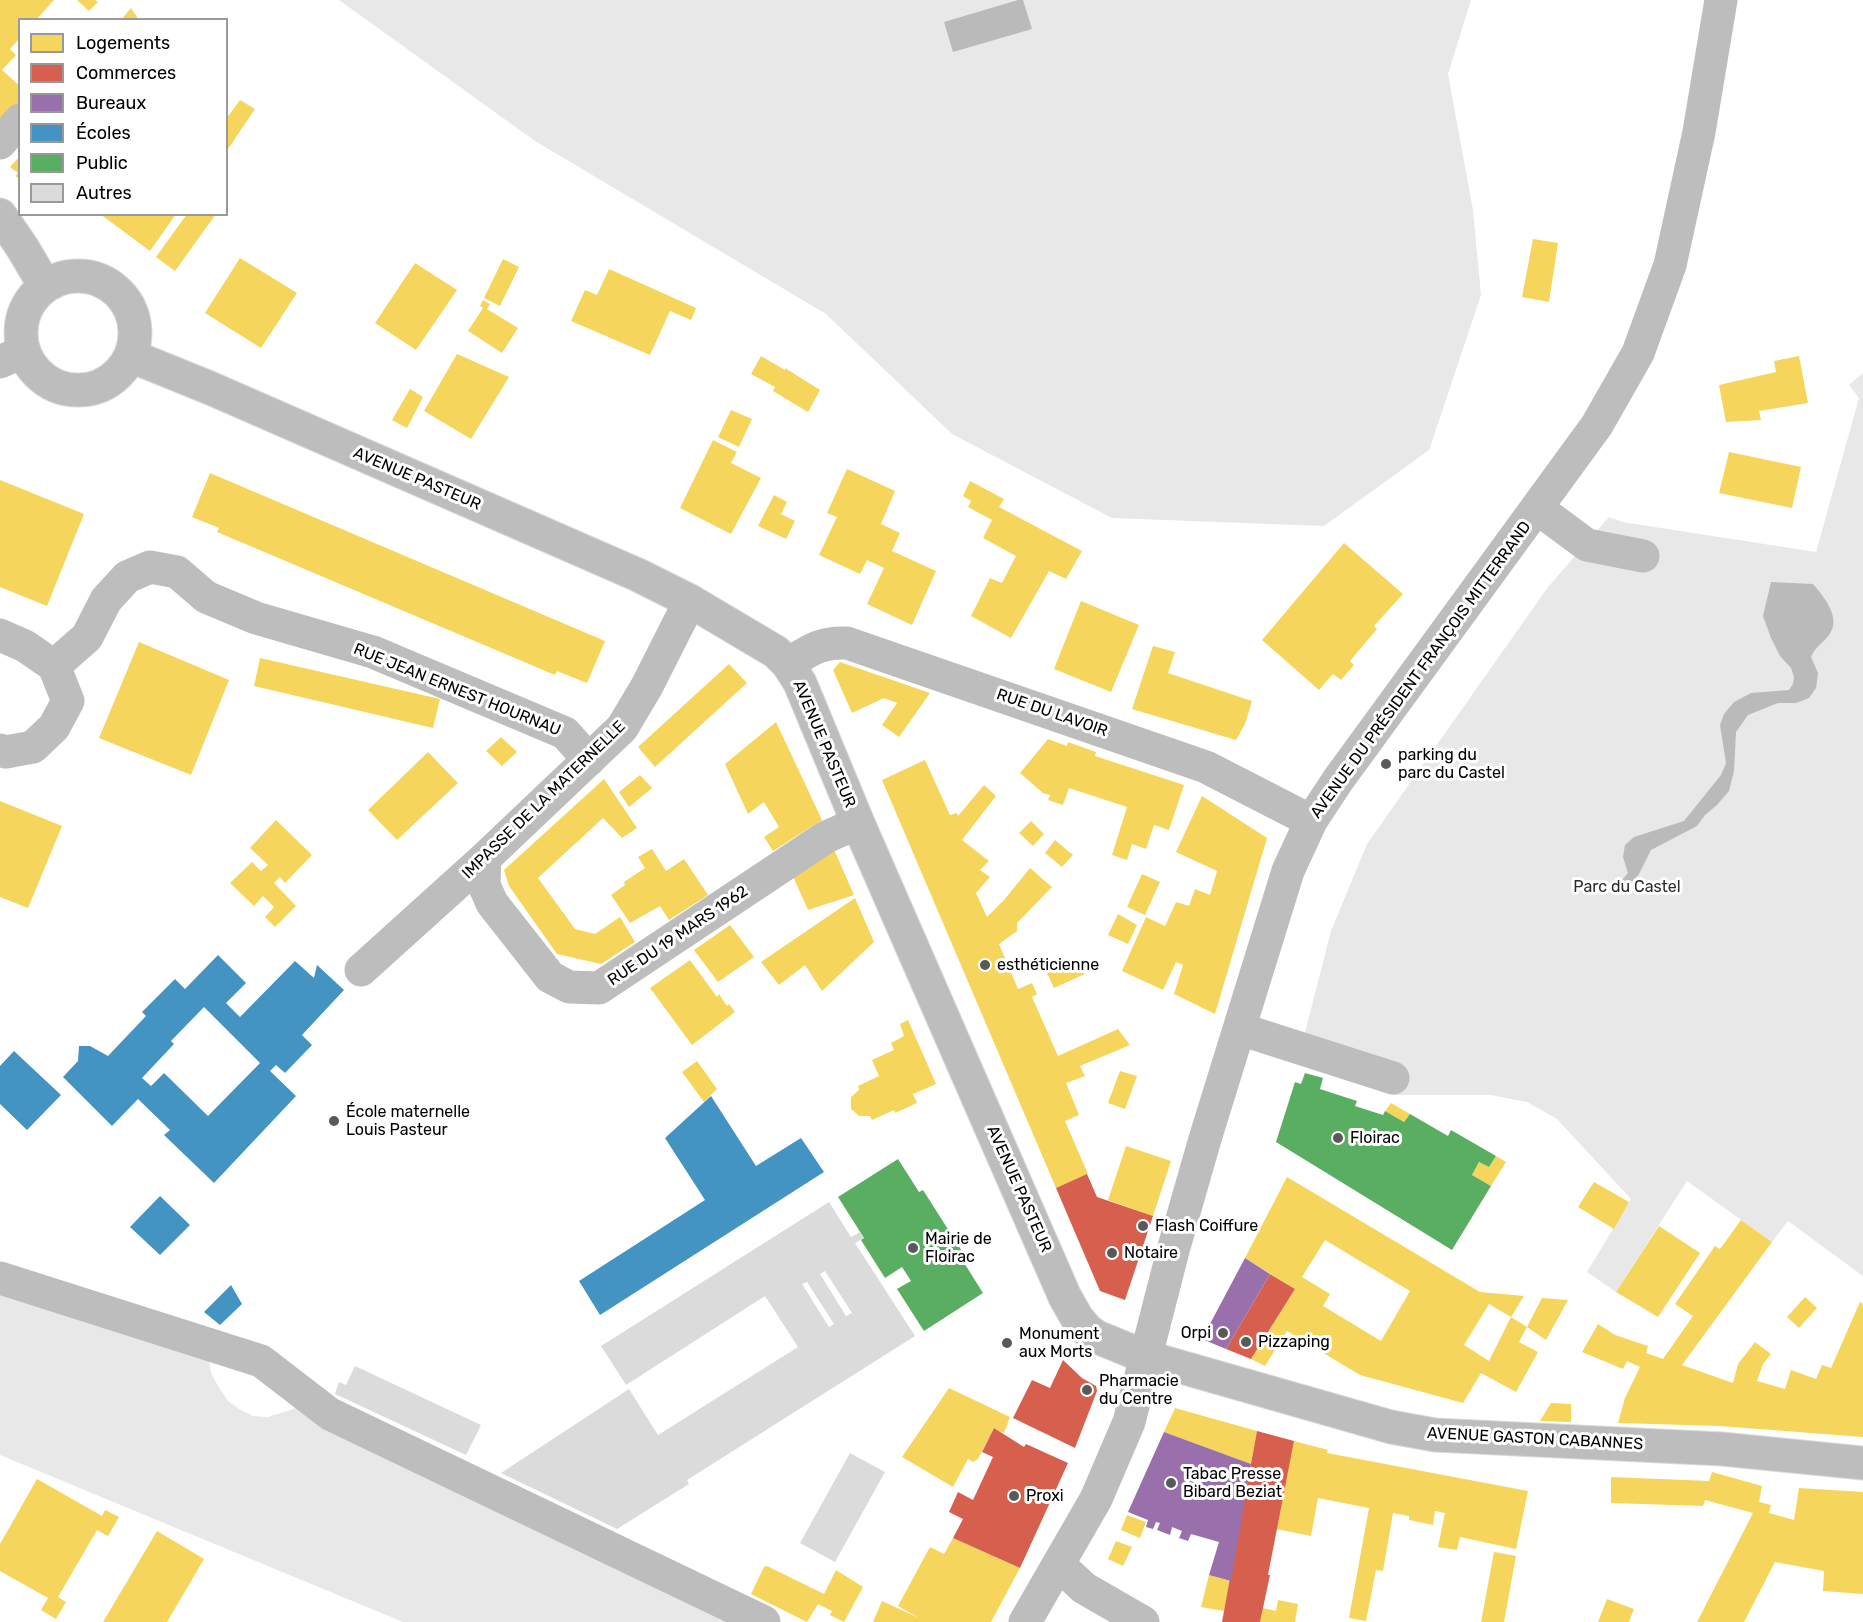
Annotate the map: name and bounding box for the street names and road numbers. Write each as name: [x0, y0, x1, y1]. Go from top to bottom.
street label: AVENUE PASTEUR: [350, 443, 484, 515]
street label: AVENUE DU PRÉSIDENT FRANÇOIS MITTERRAND: [1307, 518, 1535, 822]
street label: RUE JEAN ERNEST HOURNAU: [351, 640, 563, 740]
street label: AVENUE PASTEUR: [788, 677, 860, 811]
street label: RUE DU LAVOIR: [994, 685, 1110, 741]
street label: IMPASSE DE LA MATERNELLE: [458, 717, 630, 883]
street label: RUE DU 19 MARS 1962: [604, 882, 752, 990]
street label: AVENUE PASTEUR: [982, 1123, 1056, 1255]
street label: AVENUE GASTON CABANNES: [1426, 1424, 1644, 1454]

